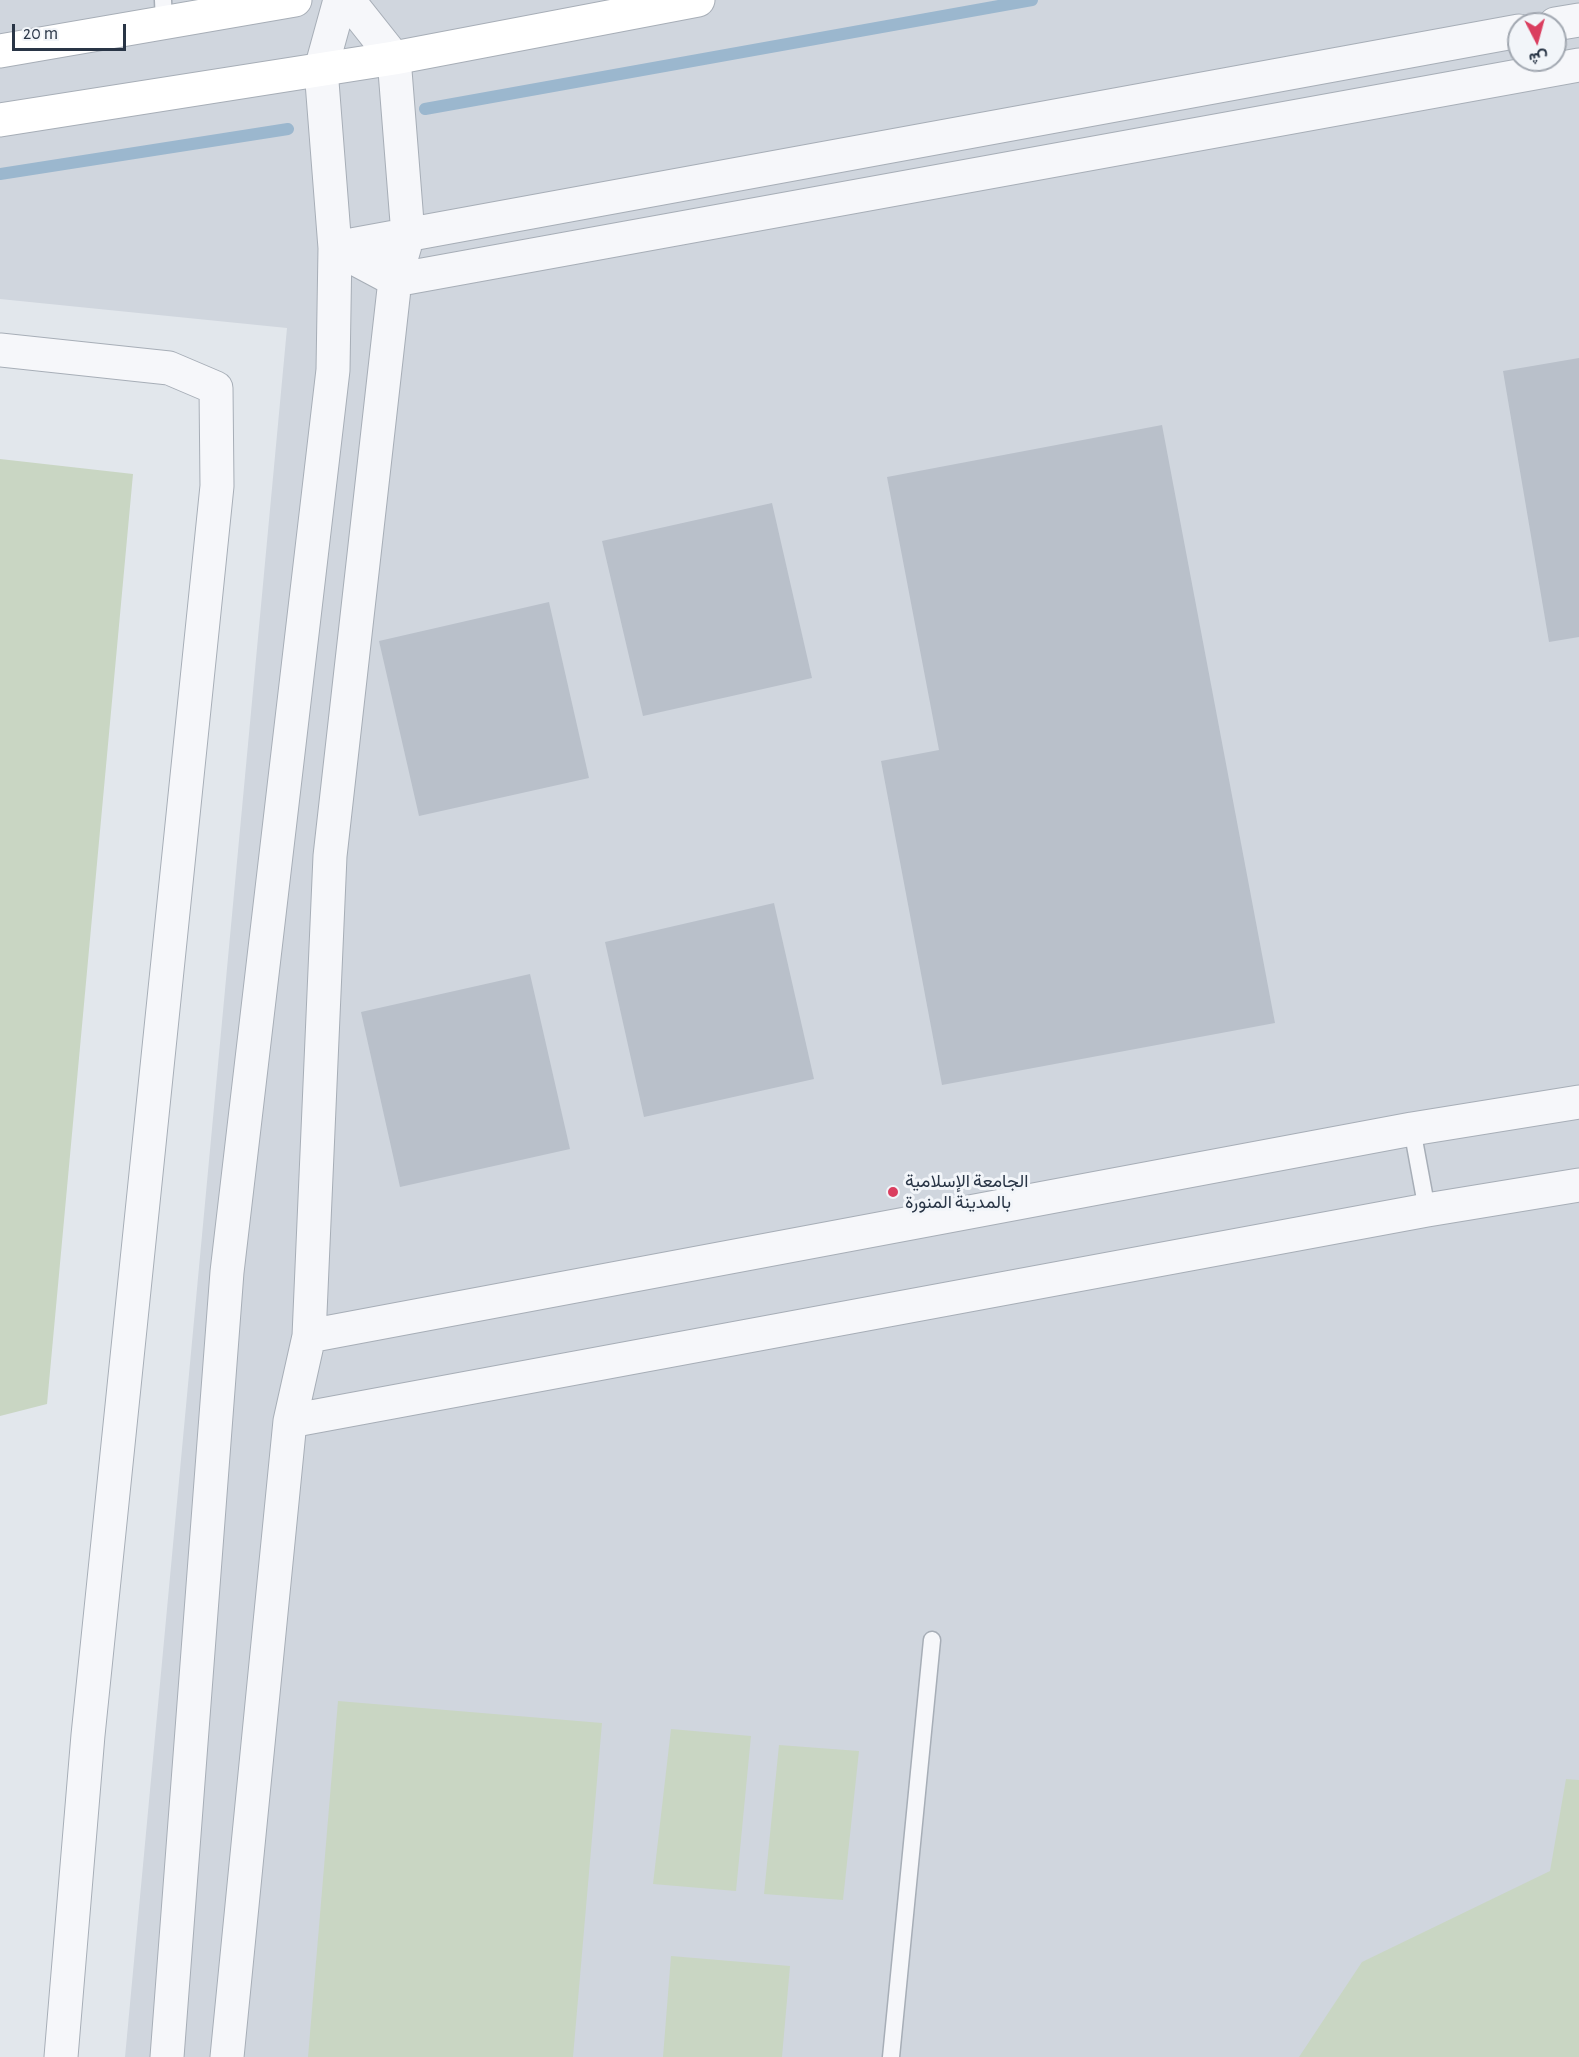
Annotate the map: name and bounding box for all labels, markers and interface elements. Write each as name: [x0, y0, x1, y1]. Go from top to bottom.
scale bar: [15, 12, 129, 50]
north arrow: [1507, 12, 1567, 72]
text: 20 m: [23, 25, 58, 43]
text: ش: [1528, 49, 1549, 67]
place label: الجامعة الإسلامية بالمدينة المنورة: [905, 1171, 1028, 1214]
marker: الجامعة الإسلامية بالمدينة المنورة: [886, 1185, 900, 1199]

